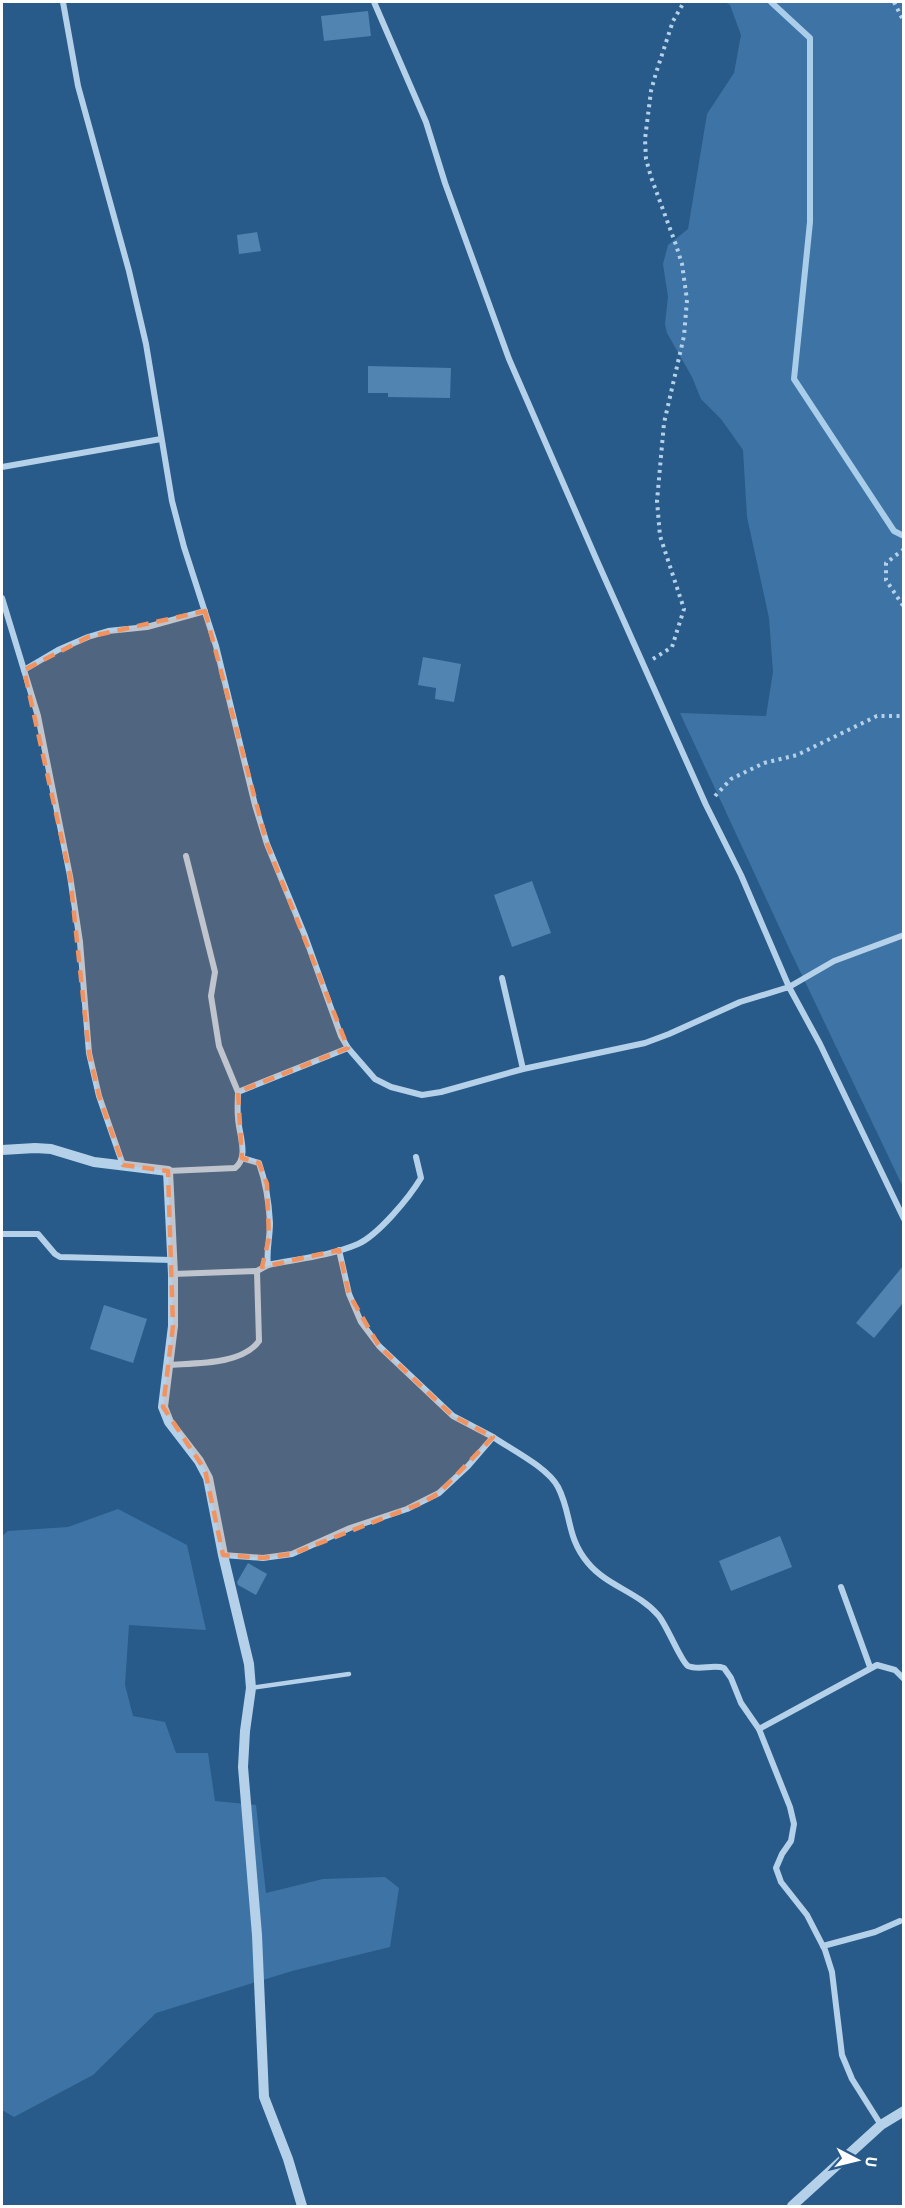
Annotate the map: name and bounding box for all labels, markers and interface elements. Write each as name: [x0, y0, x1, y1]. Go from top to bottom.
north arrow: [827, 2130, 887, 2190]
text: U: [859, 2155, 884, 2168]

